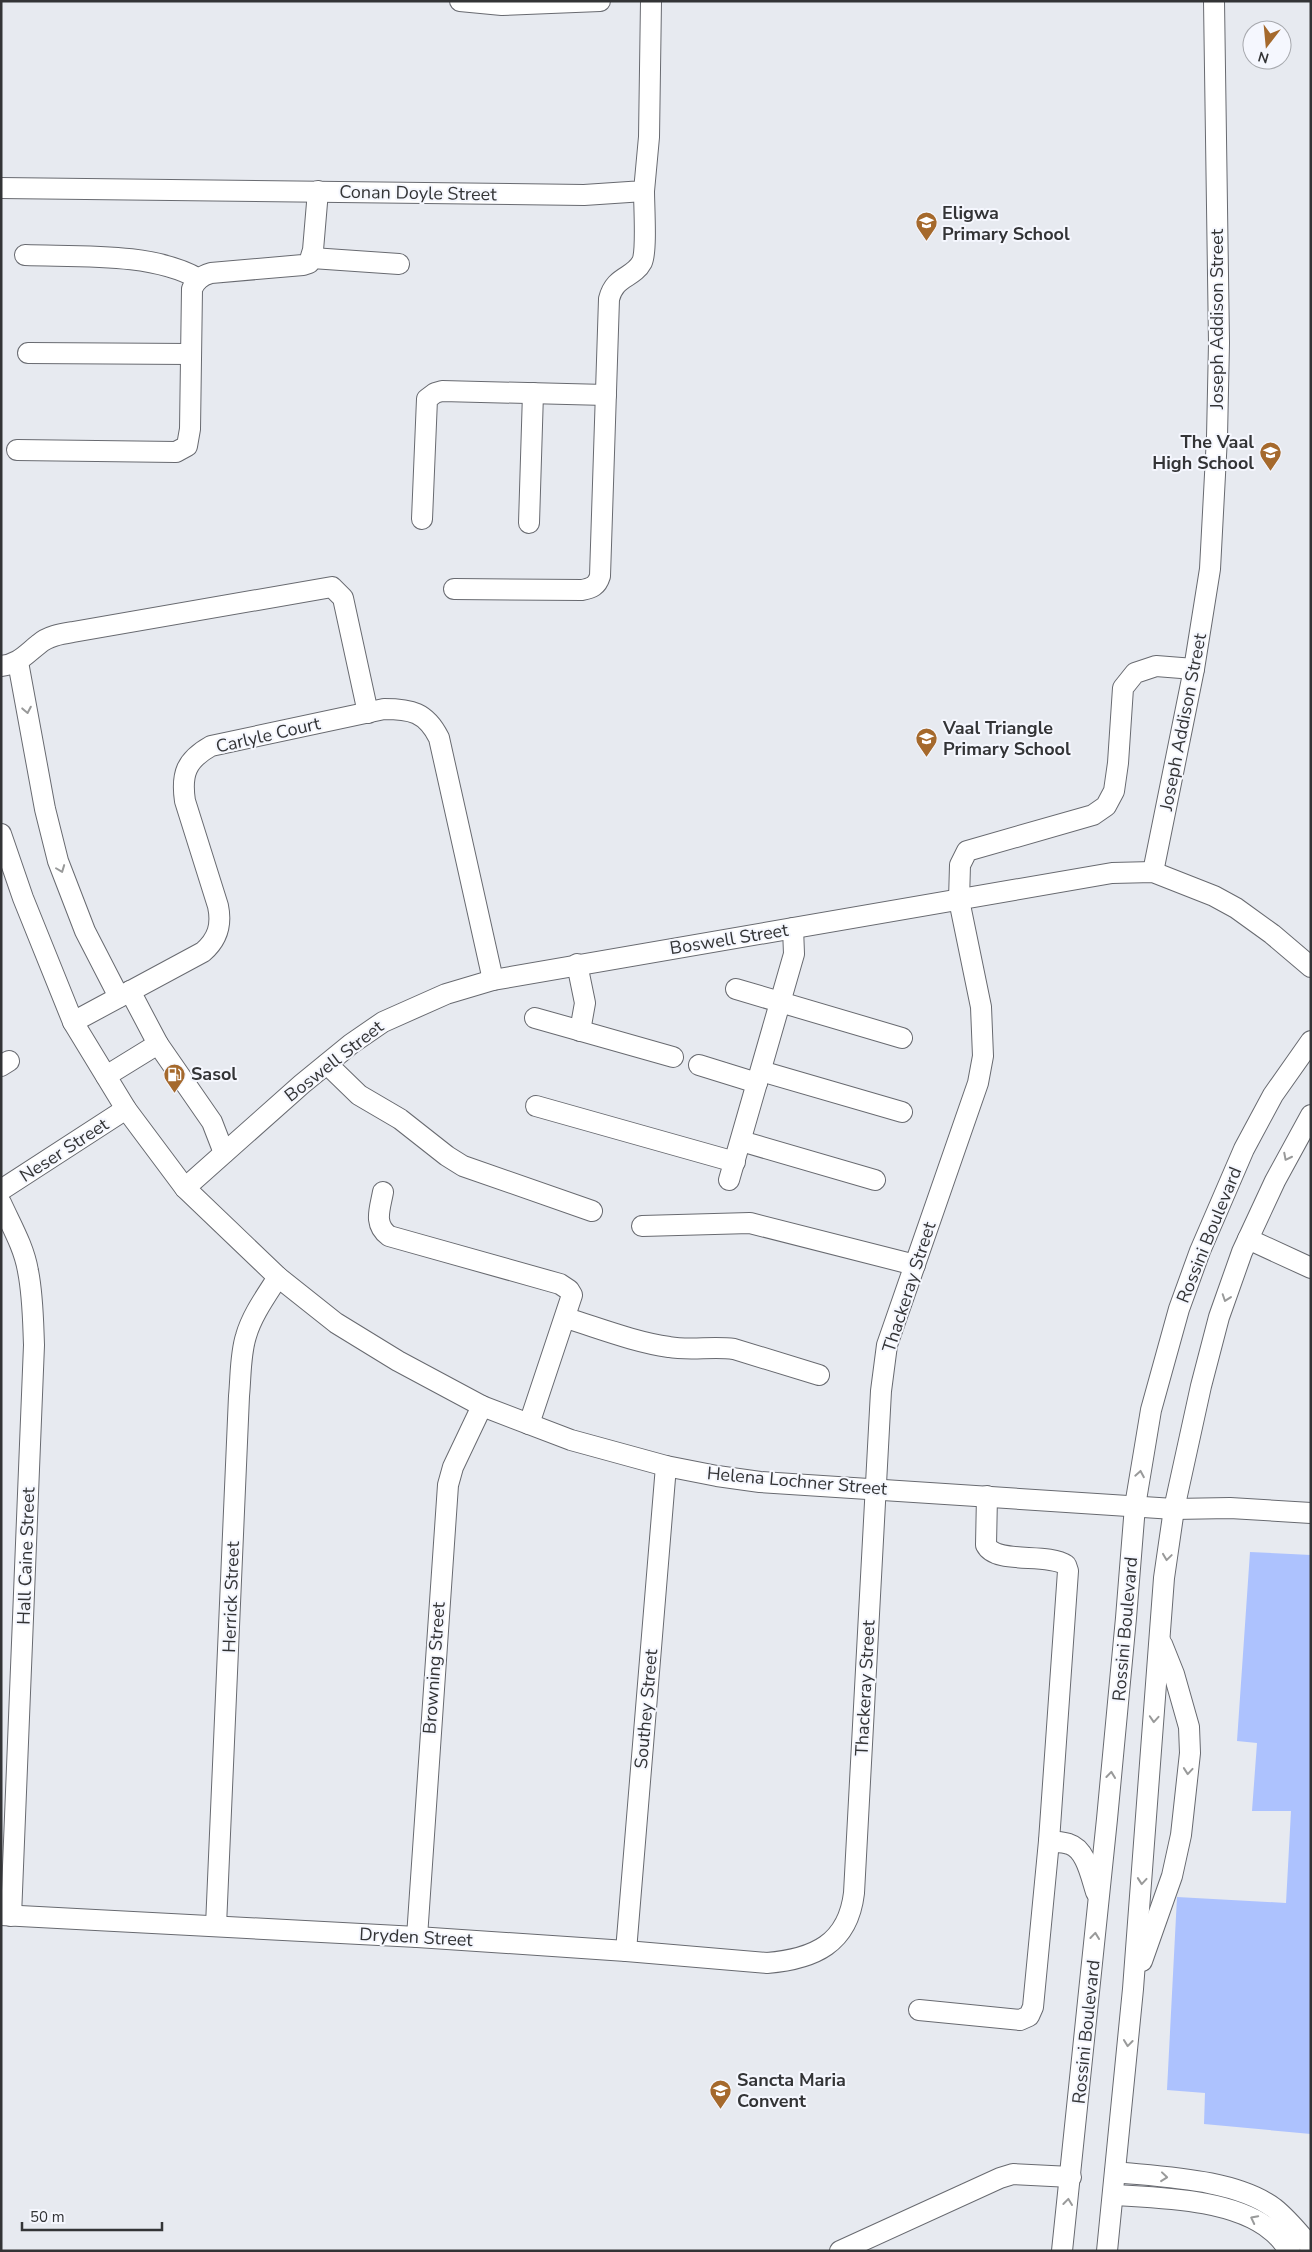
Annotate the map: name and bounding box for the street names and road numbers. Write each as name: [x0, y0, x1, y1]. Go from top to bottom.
street label: Conan Doyle Street: [339, 180, 497, 206]
street label: Joseph Addison Street: [1205, 228, 1229, 410]
street label: Joseph Addison Street: [1154, 631, 1212, 814]
street label: Carlyle Court: [213, 711, 323, 759]
street label: Boswell Street: [668, 918, 791, 960]
street label: Boswell Street: [279, 1014, 389, 1107]
street label: Neser Street: [15, 1112, 114, 1188]
street label: Rossini Boulevard: [1171, 1163, 1247, 1307]
street label: Thackeray Street: [877, 1218, 942, 1355]
street label: Helena Lochner Street: [706, 1461, 889, 1501]
street label: Hall Caine Street: [12, 1486, 40, 1625]
street label: Herrick Street: [217, 1540, 245, 1653]
street label: Rossini Boulevard: [1107, 1556, 1143, 1702]
street label: Browning Street: [417, 1600, 451, 1735]
street label: Thackeray Street: [849, 1619, 881, 1757]
street label: Southey Street: [629, 1647, 663, 1770]
street label: Dryden Street: [359, 1922, 474, 1952]
street label: Rossini Boulevard: [1066, 1959, 1106, 2105]

